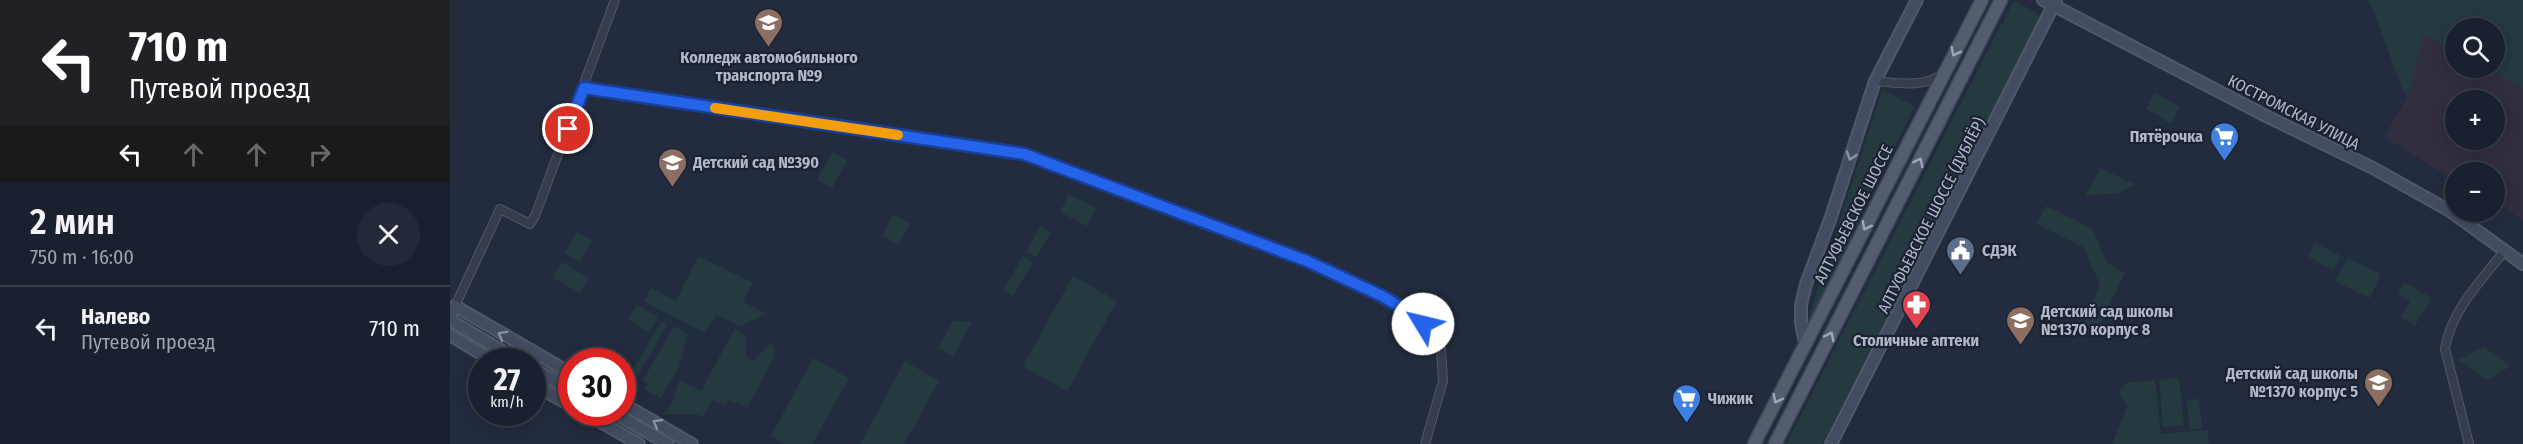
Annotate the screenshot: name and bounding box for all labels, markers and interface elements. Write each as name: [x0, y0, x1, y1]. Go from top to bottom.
school or university icon: Колледж автомобильного транспорта №9: [753, 6, 785, 48]
map controls: [2445, 18, 2505, 222]
button: search: [2445, 18, 2505, 78]
text: 710 m: [129, 22, 228, 72]
icon: left: [30, 24, 108, 102]
one-way arrow: [1950, 46, 1962, 57]
place label: Колледж автомобильного транспорта №9: [680, 48, 858, 85]
street label: КОСТРОМСКАЯ УЛИЦА: [2225, 71, 2363, 154]
text: Путевой проезд: [129, 73, 310, 105]
button: +: [2445, 90, 2505, 150]
pin: [542, 103, 593, 154]
icon: arrive: [551, 112, 584, 145]
street label: АЛТУФЬЕВСКОЕ ШОССЕ (ДУБЛЁР): [1874, 114, 1989, 316]
supermarket icon: Пятёрочка: [2208, 120, 2240, 162]
place label: Пятёрочка: [2130, 127, 2203, 146]
icon: left: [114, 138, 147, 171]
icon: ahead: [177, 138, 210, 171]
icon: ahead: [240, 138, 273, 171]
icon: right: [303, 138, 336, 171]
street label: АЛТУФЬЕВСКОЕ ШОССЕ: [1810, 141, 1897, 287]
school or university icon: Детский сад №390: [656, 146, 688, 188]
one-way arrow: [1845, 150, 1858, 161]
place label: Детский сад №390: [692, 153, 819, 172]
one-way arrow: [1912, 158, 1923, 168]
button: −: [2445, 162, 2505, 222]
text: 2 мин: [30, 200, 115, 244]
button: close: [357, 203, 420, 266]
one-way arrow: [1862, 219, 1873, 230]
public building icon: СДЭК: [1945, 234, 1977, 276]
place label: СДЭК: [1982, 241, 2018, 260]
text: 750 m · 16:00: [30, 245, 134, 269]
pharmacy icon: Столичные аптеки: [1900, 288, 1932, 330]
position arrow: [1391, 292, 1455, 356]
place label: Детский сад школы №1370 корпус 8: [2040, 302, 2173, 339]
text: Налево: [81, 303, 150, 330]
school or university icon: Детский сад школы №1370 корпус 8: [2004, 304, 2036, 346]
icon: left: [30, 312, 63, 345]
text: 710 m: [369, 315, 420, 342]
text: Путевой проезд: [81, 330, 215, 354]
one-way arrow: [498, 330, 508, 342]
one-way arrow: [1823, 331, 1835, 342]
place label: Столичные аптеки: [1853, 331, 1979, 350]
speed limit sign: 30: [558, 348, 636, 426]
text: 27: [494, 362, 520, 398]
place label: Детский сад школы №1370 корпус 5: [2225, 364, 2358, 401]
school or university icon: Детский сад школы №1370 корпус 5: [2363, 366, 2395, 408]
supermarket icon: Чижик: [1671, 382, 1703, 424]
place label: Чижик: [1708, 389, 1754, 408]
text: km/h: [490, 393, 524, 411]
one-way arrow: [1773, 393, 1784, 403]
one-way arrow: [653, 419, 663, 431]

